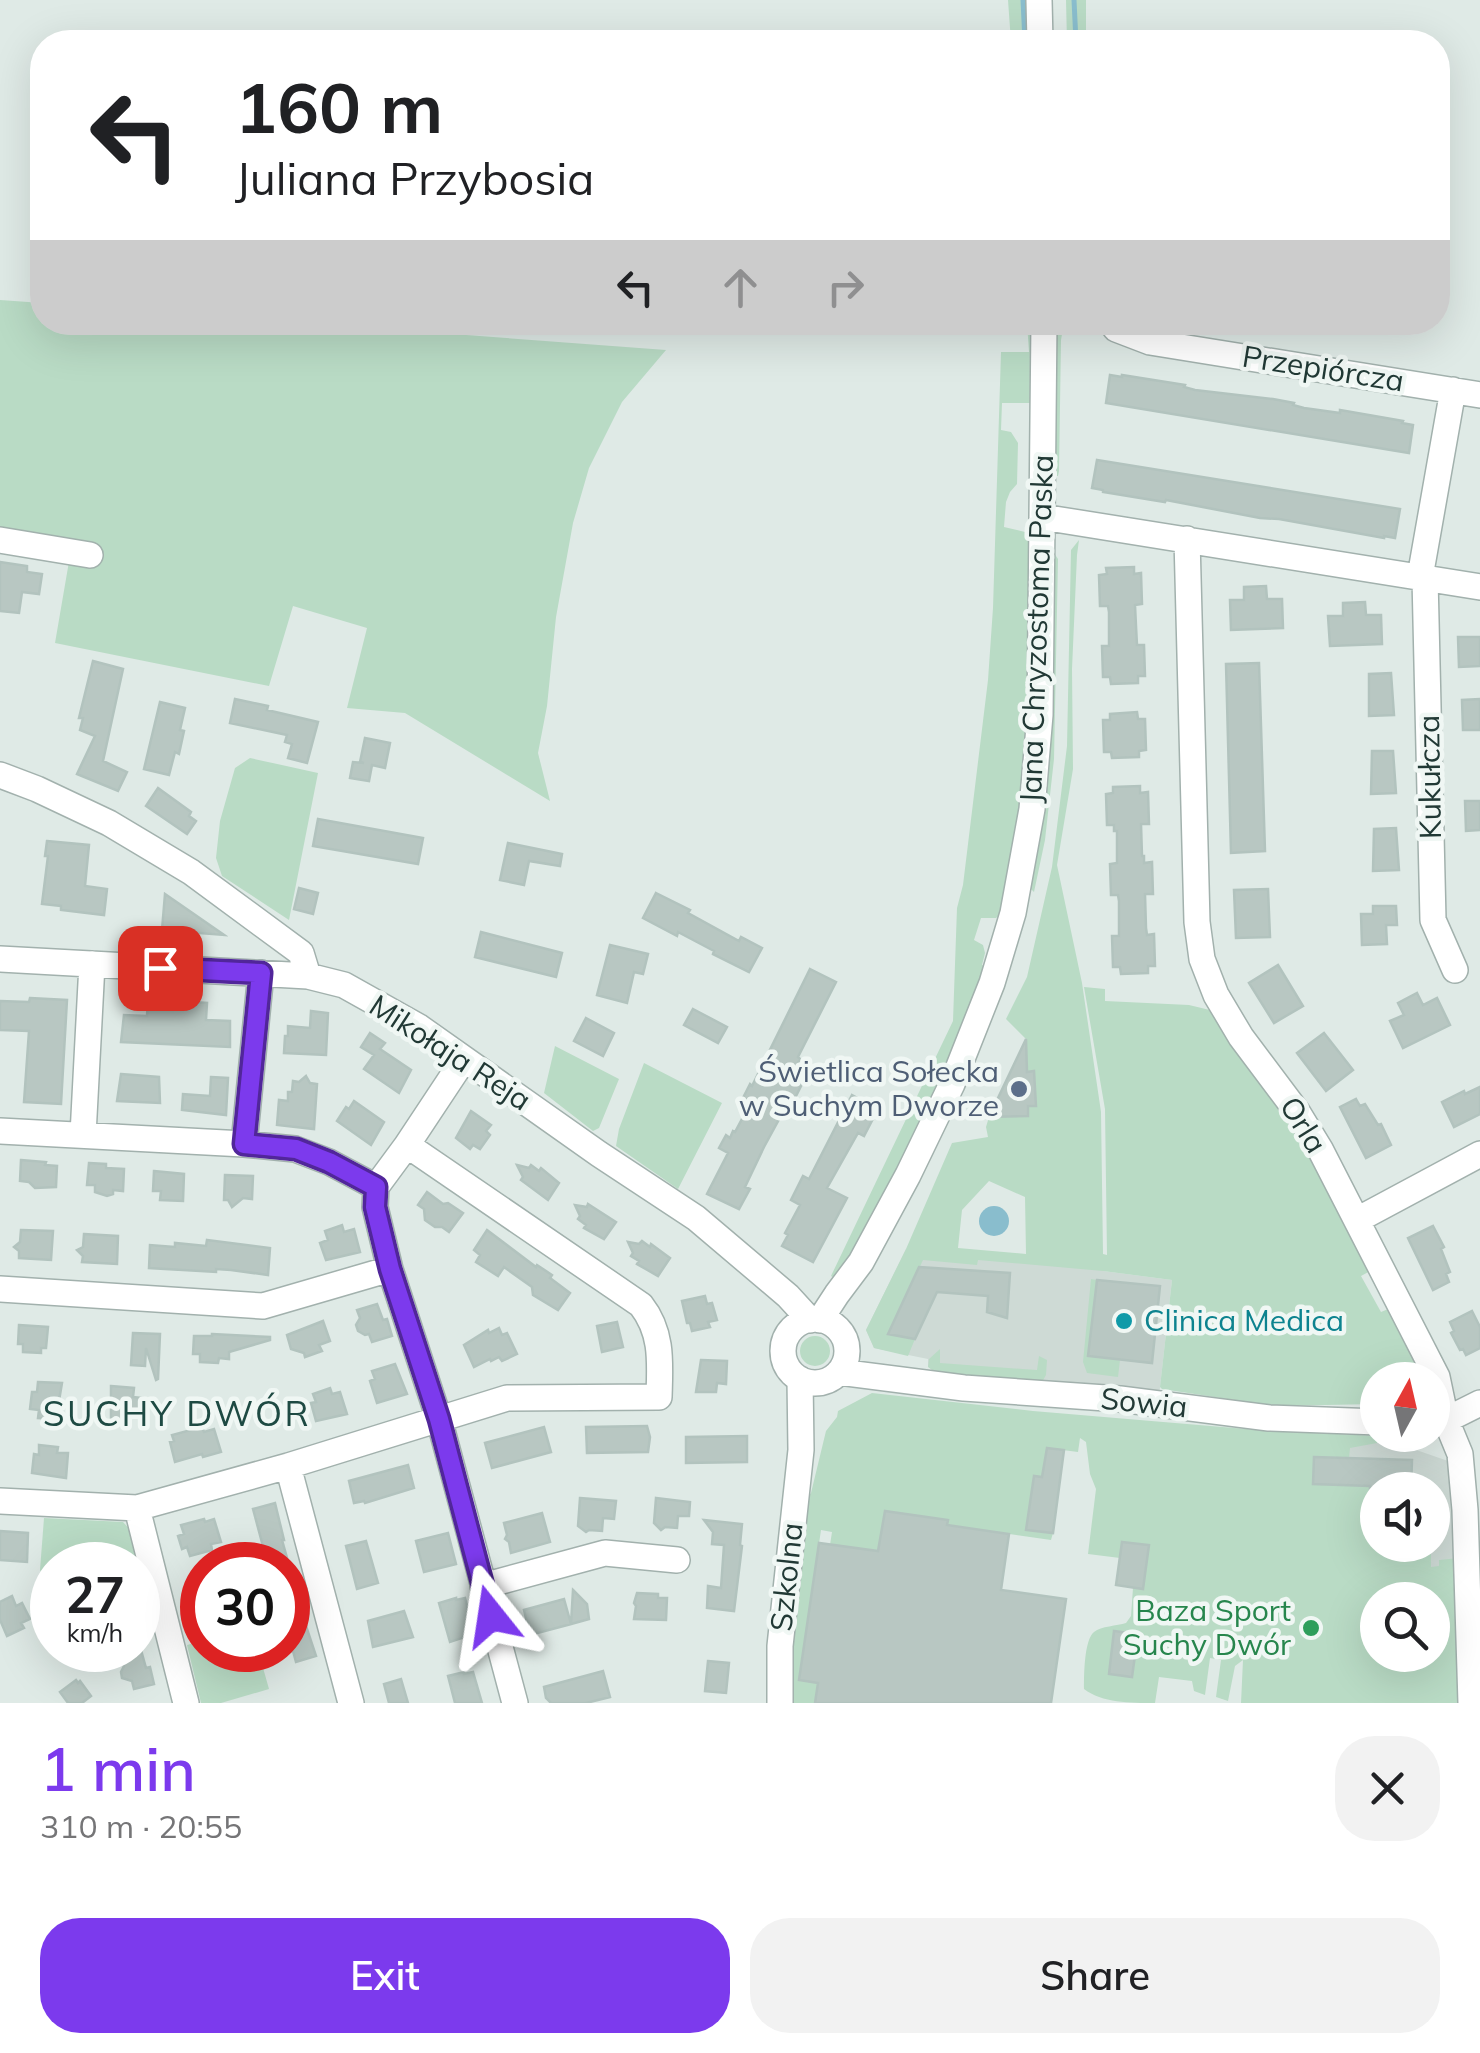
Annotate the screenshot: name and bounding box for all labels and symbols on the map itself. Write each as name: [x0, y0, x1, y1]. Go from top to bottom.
street label: Przepiórcza: [1240, 336, 1407, 400]
street label: Jana Chryzostoma Paska: [1011, 454, 1061, 804]
street label: Kukułcza: [1409, 715, 1449, 839]
pin: [118, 926, 203, 1011]
street label: Mikołaja Reja: [363, 986, 539, 1118]
place label: Świetlica Sołecka w Suchym Dworze: [739, 1052, 999, 1124]
marker: Świetlica Sołecka w Suchym Dworze: [1008, 1078, 1030, 1100]
street label: Orla: [1272, 1089, 1336, 1160]
place label: Clinica Medica: [1144, 1301, 1344, 1339]
marker: Clinica Medica: [1113, 1310, 1135, 1332]
north arrow: [1360, 1362, 1450, 1452]
street label: Sowia: [1099, 1379, 1189, 1425]
district label: SUCHY DWÓR: [43, 1391, 311, 1435]
street label: Szkolna: [761, 1521, 811, 1633]
speed limit sign: 30: [180, 1542, 310, 1672]
position arrow: [439, 1564, 543, 1668]
place label: Baza Sport Suchy Dwór: [1123, 1591, 1291, 1663]
marker: Baza Sport Suchy Dwór: [1300, 1617, 1322, 1639]

